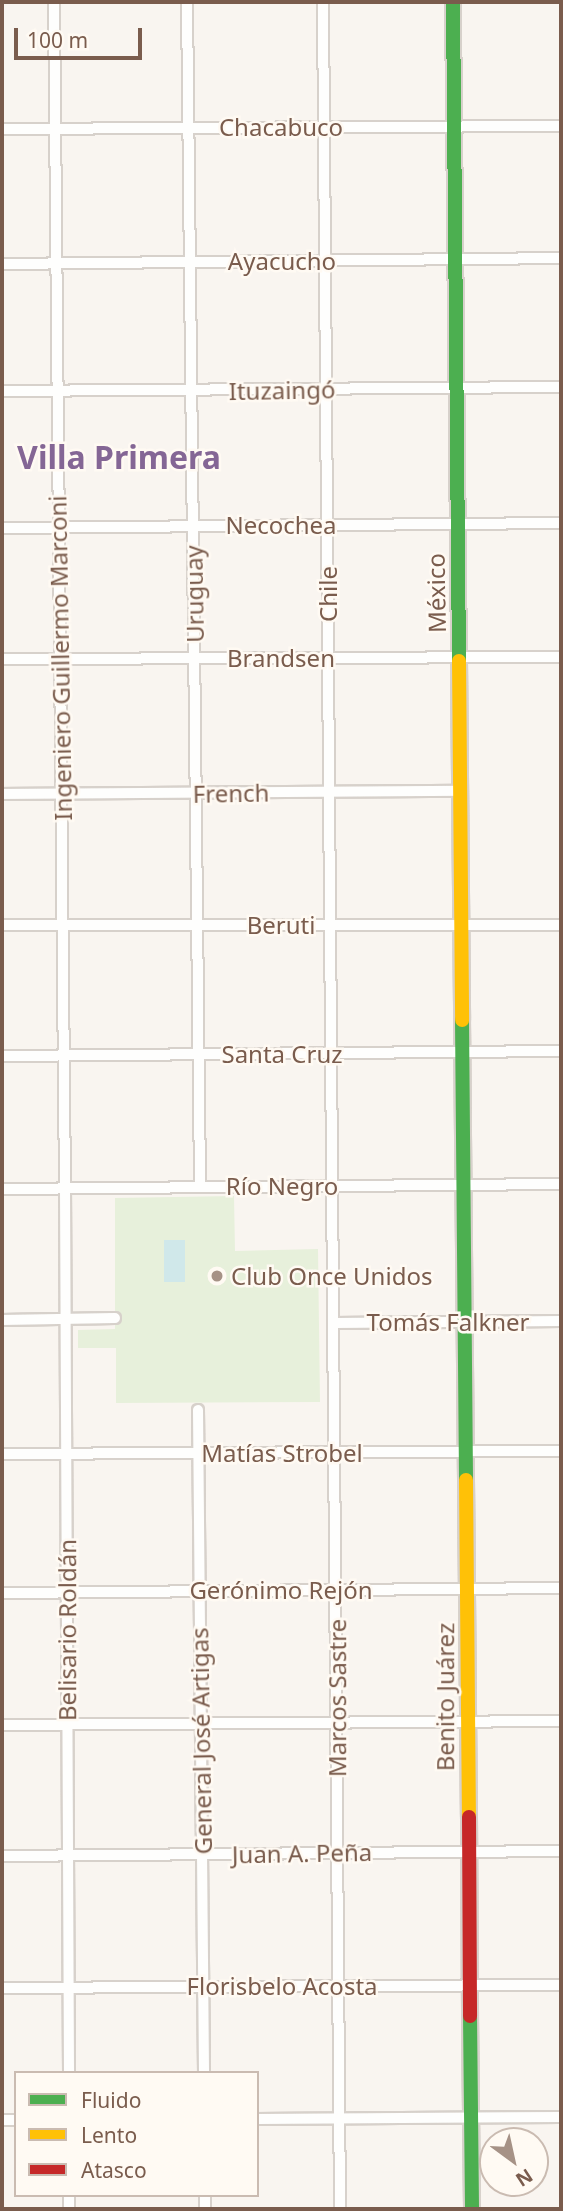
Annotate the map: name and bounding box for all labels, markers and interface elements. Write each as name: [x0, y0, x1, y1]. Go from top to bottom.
scale bar: [18, 14, 145, 58]
text: 100 m: [27, 26, 88, 54]
street label: Chacabuco: [219, 113, 343, 141]
street label: Ayacucho: [228, 247, 336, 275]
street label: Ituzaingó: [228, 375, 336, 405]
district label: Villa Primera: [17, 438, 221, 476]
street label: Ingeniero Guillermo Marconi: [43, 495, 77, 821]
street label: Necochea: [225, 511, 337, 539]
street label: Uruguay: [179, 545, 209, 643]
street label: México: [421, 553, 451, 633]
street label: Chile: [314, 566, 342, 622]
street label: Brandsen: [227, 644, 335, 672]
street label: French: [192, 778, 270, 808]
street label: Beruti: [247, 911, 315, 939]
street label: Santa Cruz: [221, 1040, 343, 1068]
street label: Río Negro: [226, 1172, 338, 1200]
place label: Club Once Unidos: [231, 1262, 432, 1290]
marker: Club Once Unidos: [209, 1268, 225, 1284]
street label: Tomás Falkner: [366, 1308, 530, 1336]
street label: Matías Strobel: [201, 1439, 363, 1467]
street label: Belisario Roldán: [53, 1539, 81, 1721]
street label: Gerónimo Rejón: [189, 1576, 373, 1604]
street label: Marcos Sastre: [323, 1619, 351, 1777]
street label: Benito Juárez: [431, 1623, 459, 1771]
street label: General José Artigas: [185, 1627, 217, 1855]
street label: Juan A. Peña: [232, 1837, 372, 1869]
street label: Florisbelo Acosta: [186, 1972, 378, 2000]
legend: [14, 2071, 259, 2197]
text: Fluido: [81, 2086, 141, 2114]
text: Lento: [81, 2121, 137, 2149]
north arrow: [479, 2127, 549, 2197]
text: Atasco: [81, 2156, 147, 2184]
text: N: [511, 2163, 538, 2193]

